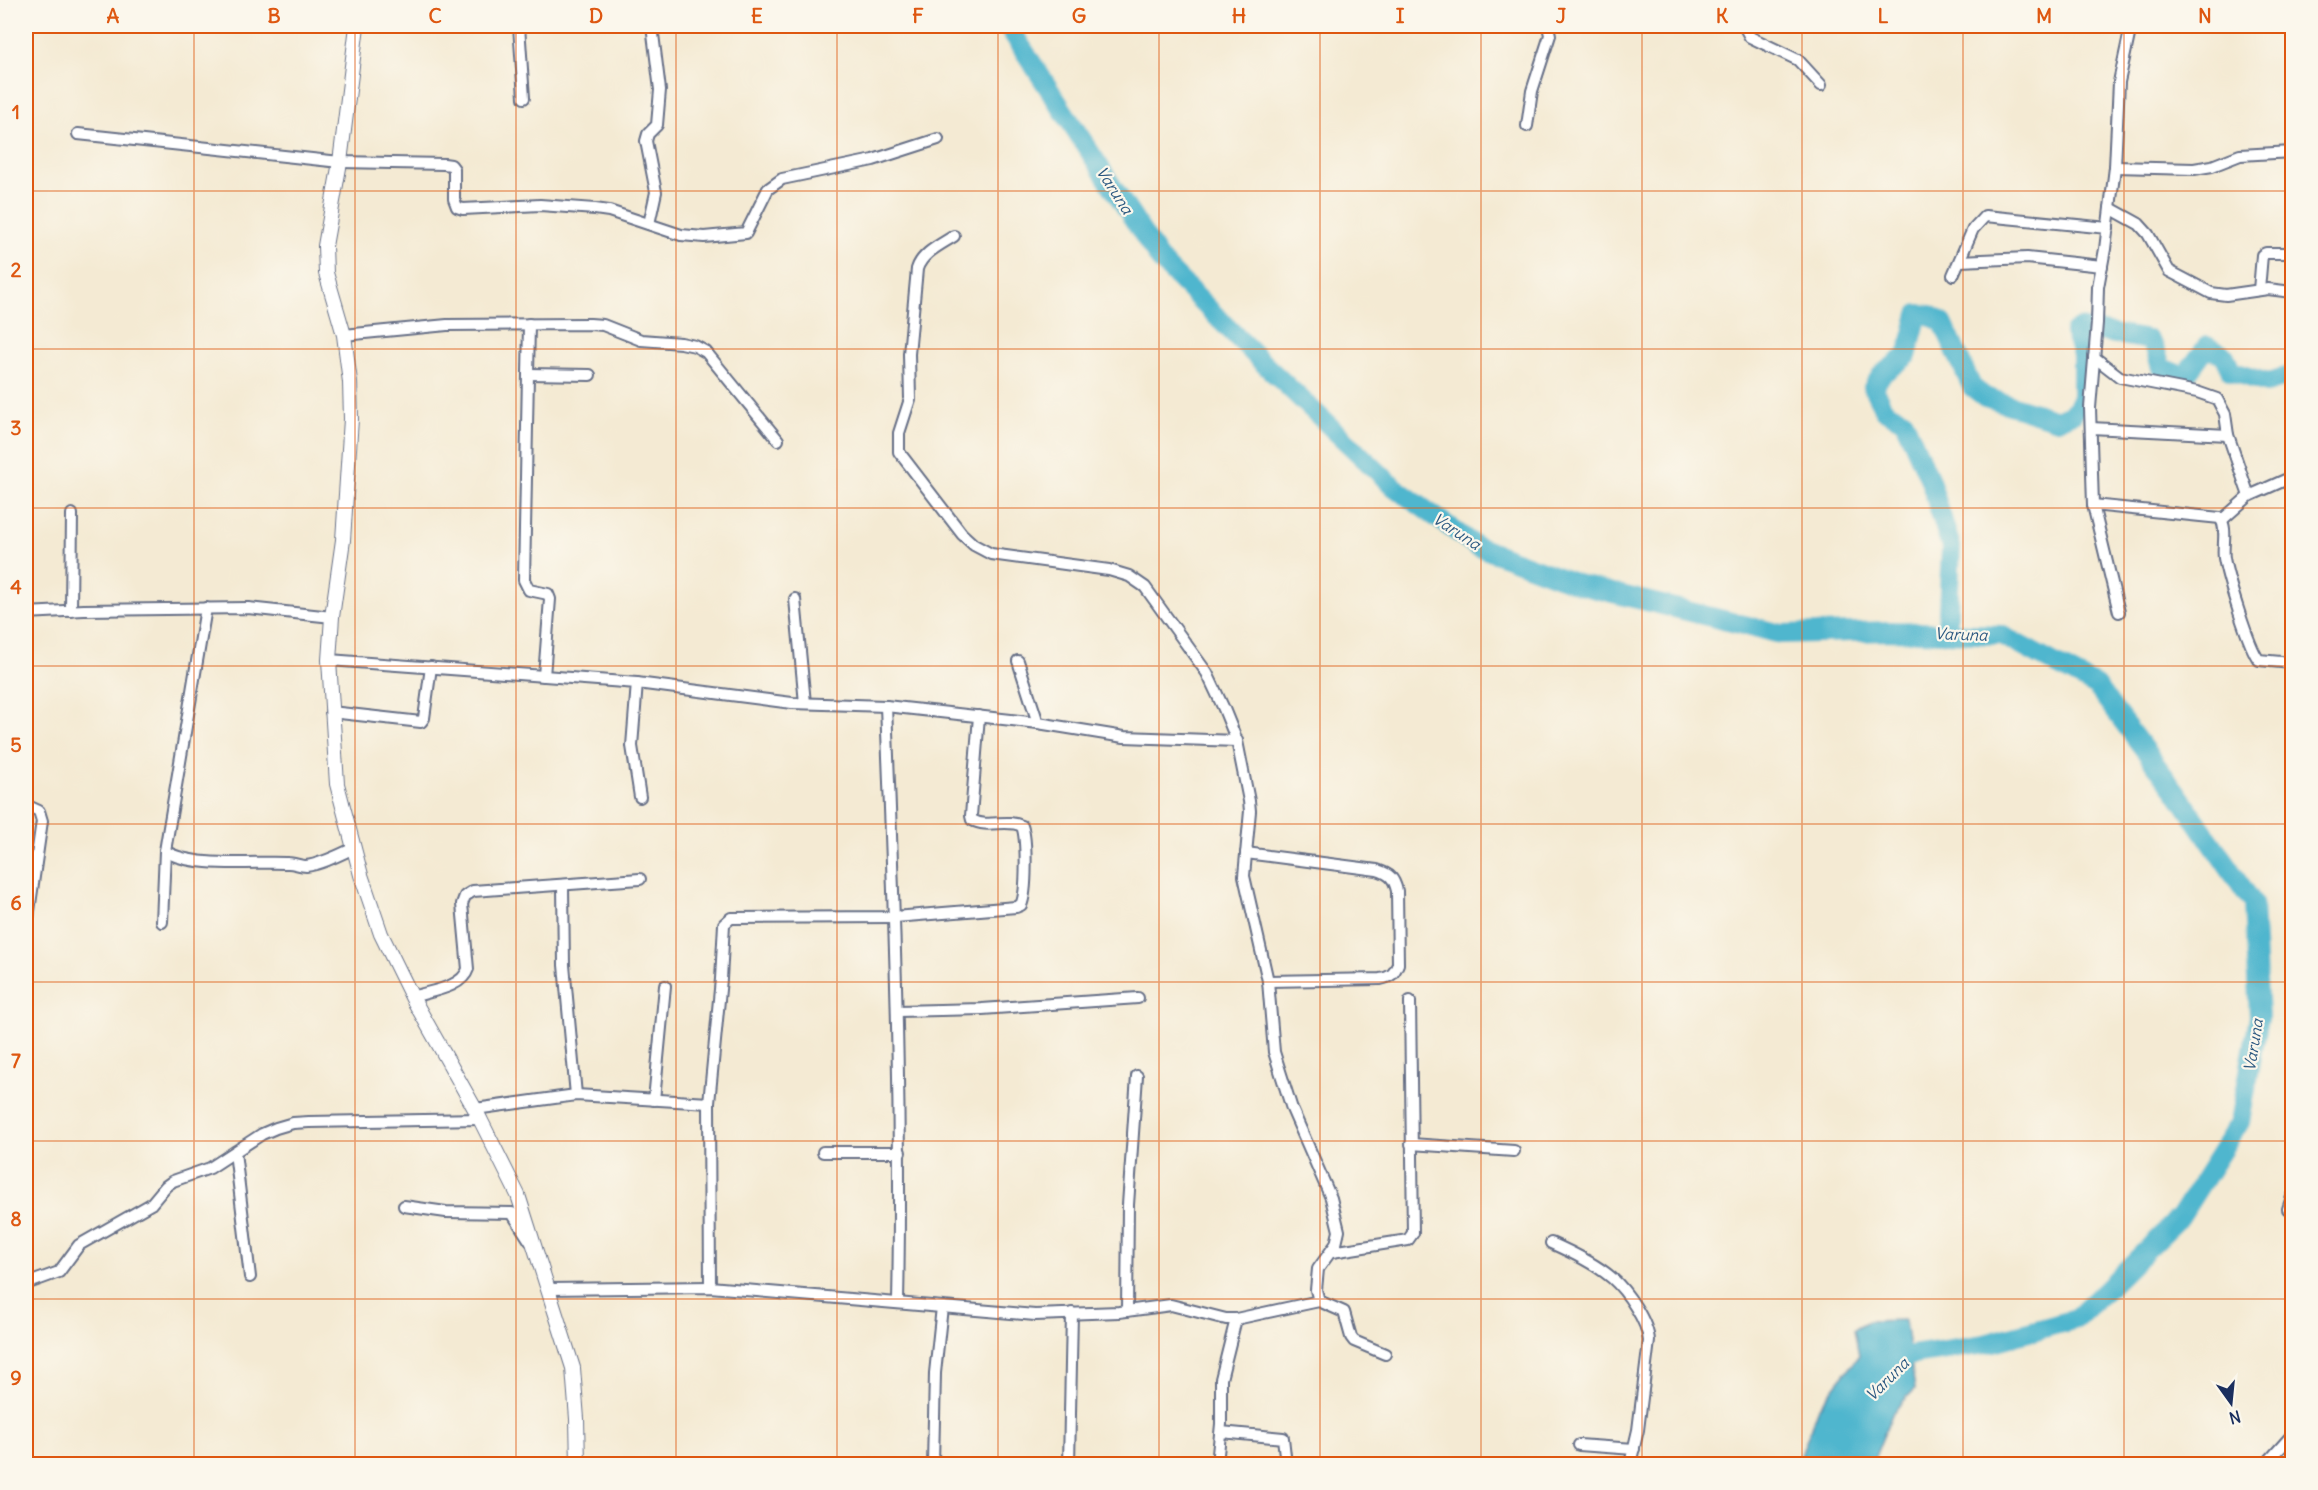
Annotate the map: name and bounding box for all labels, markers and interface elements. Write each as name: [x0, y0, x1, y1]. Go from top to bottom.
text: A: [107, 3, 120, 28]
text: B: [267, 3, 281, 28]
text: C: [428, 3, 442, 28]
text: D: [589, 3, 603, 28]
text: E: [751, 3, 763, 28]
text: F: [912, 3, 924, 28]
text: G: [1072, 3, 1086, 28]
text: H: [1232, 3, 1246, 28]
text: I: [1396, 3, 1405, 28]
text: J: [1556, 3, 1567, 28]
text: K: [1716, 3, 1729, 28]
text: L: [1878, 3, 1889, 28]
text: M: [2036, 3, 2052, 28]
text: N: [2198, 3, 2212, 28]
text: 1: [12, 99, 20, 124]
water label: Varuna: [1092, 162, 1138, 218]
text: 2: [11, 257, 22, 282]
text: 3: [10, 415, 22, 440]
water label: Varuna: [1429, 508, 1485, 554]
text: 4: [10, 574, 22, 599]
water label: Varuna: [1934, 623, 1989, 645]
text: 5: [10, 732, 22, 757]
text: 6: [10, 890, 22, 915]
water label: Varuna: [2239, 1017, 2267, 1073]
text: 7: [11, 1048, 21, 1073]
text: 8: [10, 1206, 22, 1231]
water label: Varuna: [1861, 1353, 1913, 1405]
text: 9: [10, 1365, 22, 1390]
north arrow: [2201, 1373, 2261, 1433]
text: N: [2227, 1406, 2243, 1429]

